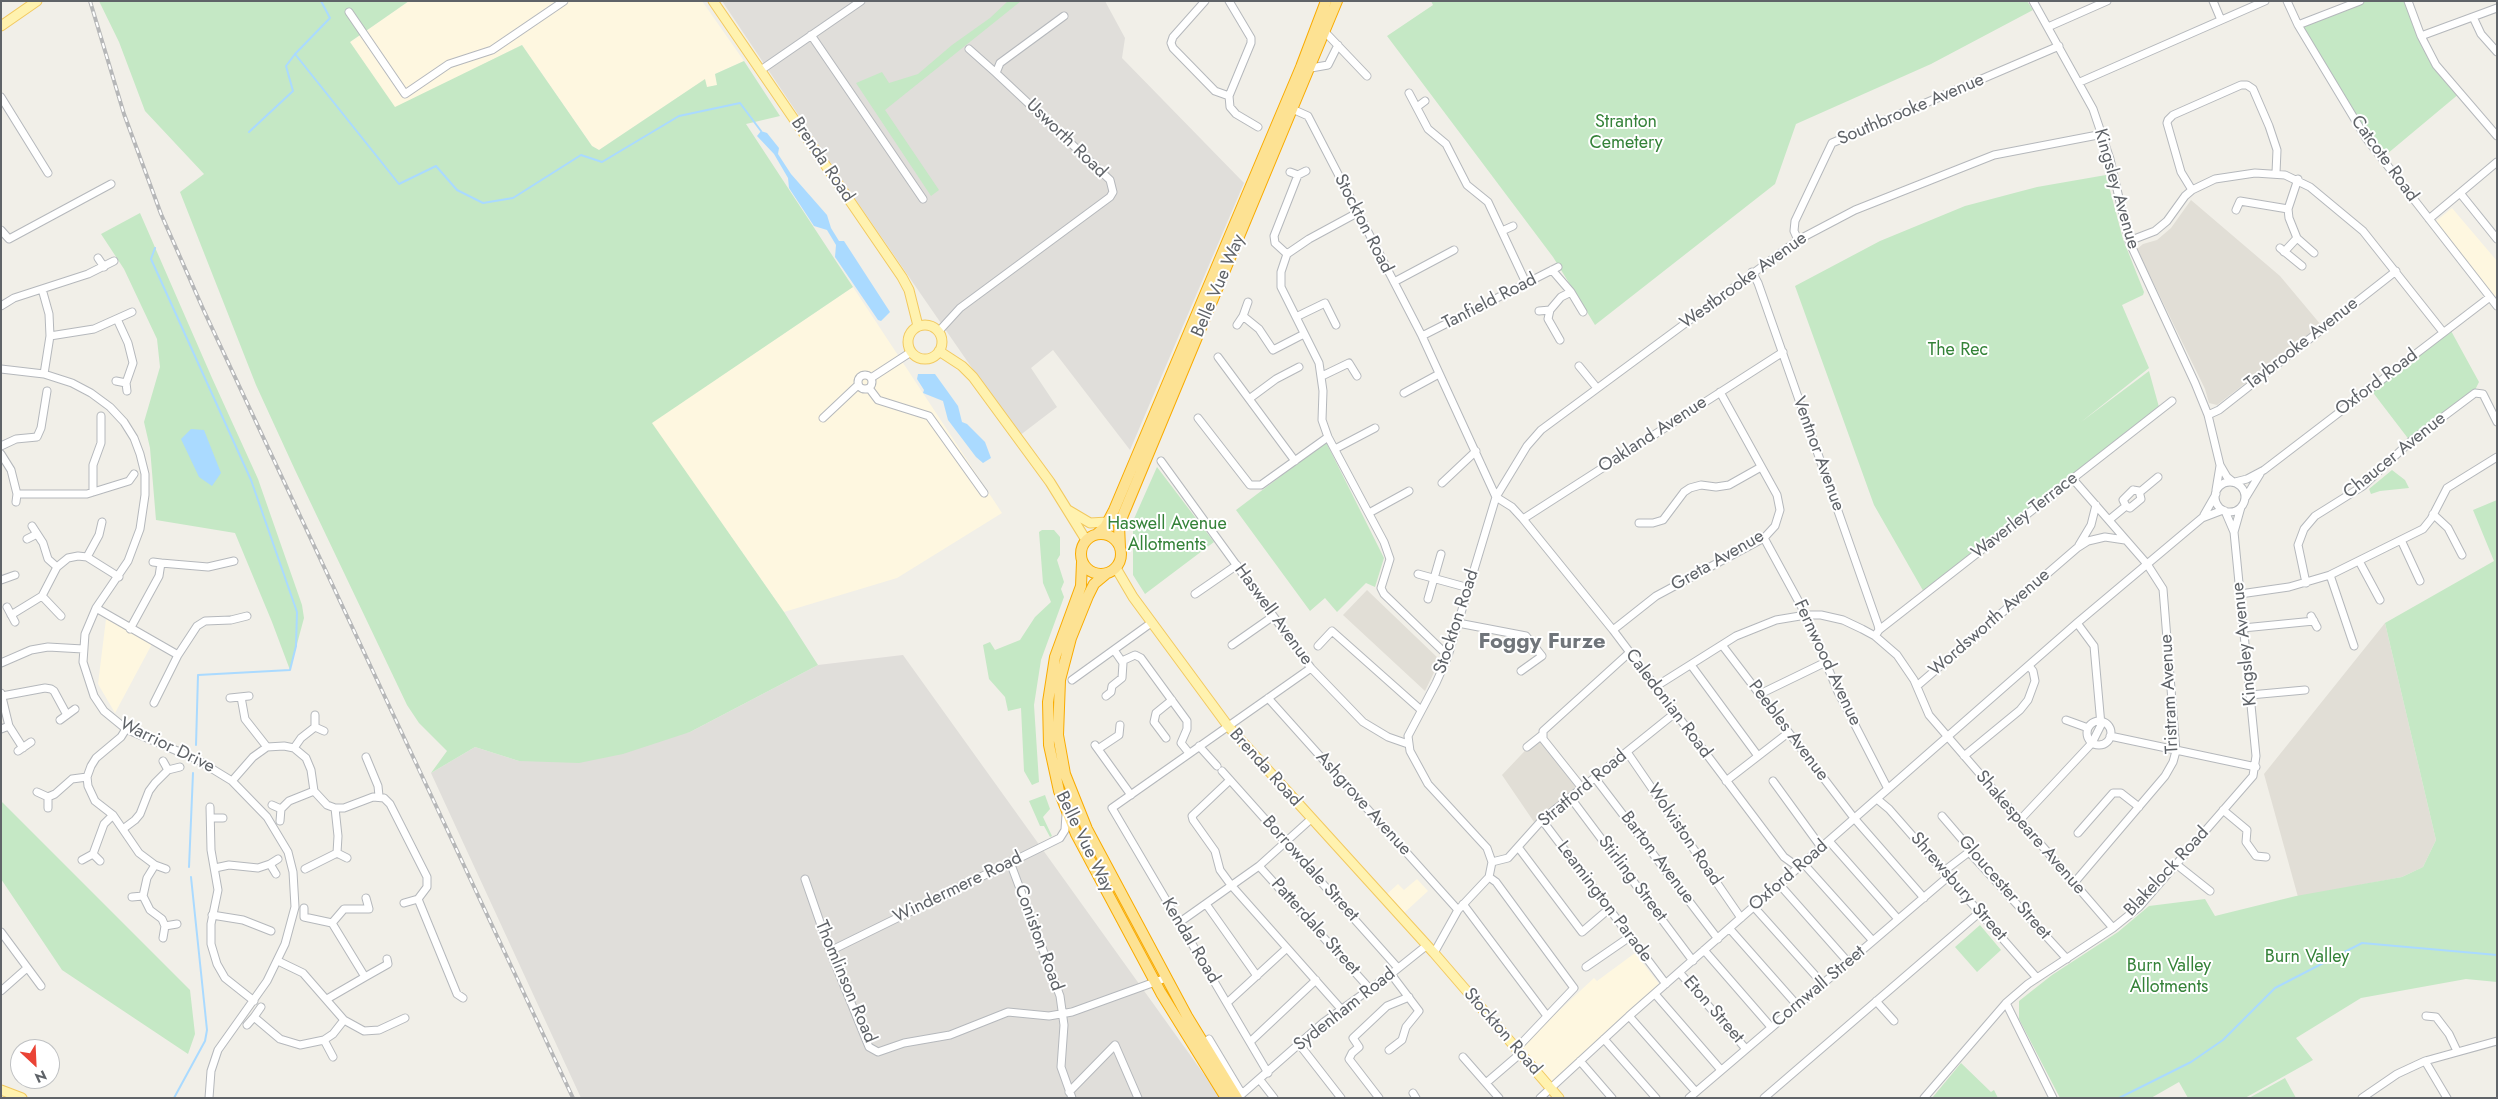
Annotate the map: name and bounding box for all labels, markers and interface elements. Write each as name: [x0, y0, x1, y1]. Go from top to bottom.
street label: Southbrooke Avenue: [1834, 69, 1988, 151]
street label: Usworth Road: [1021, 95, 1111, 183]
park label: Stranton Cemetery: [1589, 112, 1663, 154]
street label: Catcote Road: [2345, 112, 2423, 206]
street label: Brenda Road: [786, 113, 858, 207]
street label: Kingsley Avenue: [2088, 126, 2144, 252]
street label: Stockton Road: [1329, 171, 1397, 277]
street label: Westbrooke Avenue: [1676, 228, 1812, 334]
street label: Belle Vue Way: [1188, 231, 1250, 341]
street label: Tanfield Road: [1439, 269, 1541, 335]
street label: Taybrooke Avenue: [2241, 293, 2363, 395]
park label: The Rec: [1928, 340, 1988, 362]
street label: Oxford Road: [2332, 345, 2422, 421]
street label: Oakland Avenue: [1595, 392, 1711, 478]
street label: Ventnor Avenue: [1787, 394, 1849, 514]
street label: Chaucer Avenue: [2339, 408, 2451, 504]
street label: Waverley Terrace: [1968, 468, 2082, 564]
park label: Haswell Avenue Allotments: [1107, 514, 1227, 556]
street label: Greta Avenue: [1668, 526, 1768, 596]
street label: Haswell Avenue: [1229, 560, 1317, 670]
street label: Wordsworth Avenue: [1925, 565, 2055, 681]
street label: Stockton Road: [1430, 567, 1484, 677]
street label: Kingsley Avenue: [2228, 581, 2262, 707]
street label: Fernwood Avenue: [1788, 597, 1866, 729]
district label: Foggy Furze: [1478, 630, 1606, 656]
street label: Tristram Avenue: [2156, 634, 2184, 754]
street label: Caledonian Road: [1620, 645, 1716, 763]
street label: Peebles Avenue: [1743, 676, 1833, 786]
street label: Warrior Drive: [116, 714, 218, 778]
street label: Brenda Road: [1224, 724, 1306, 812]
street label: Stratford Road: [1534, 746, 1632, 832]
street label: Ashgrove Avenue: [1311, 747, 1415, 861]
street label: Shakespeare Avenue: [1970, 767, 2090, 899]
street label: Wolviston Road: [1642, 780, 1726, 890]
street label: Belle Vue Way: [1050, 788, 1118, 896]
street label: Barton Avenue: [1615, 808, 1699, 908]
street label: Borrowdale Street: [1257, 812, 1363, 926]
street label: Blakelock Road: [2120, 823, 2214, 921]
street label: Shrewsbury Street: [1905, 828, 2011, 946]
street label: Stirling Street: [1593, 832, 1671, 926]
street label: Gloucester Street: [1953, 832, 2055, 944]
street label: Oxford Road: [1745, 836, 1833, 916]
street label: Leamington Parade: [1552, 837, 1656, 967]
street label: Windermere Road: [890, 848, 1026, 928]
street label: Patterdale Street: [1266, 874, 1364, 980]
street label: Coniston Road: [1009, 882, 1067, 994]
street label: Kendal Road: [1156, 894, 1224, 988]
street label: Thomlinson Road: [810, 918, 880, 1046]
street label: Cornwall Street: [1768, 942, 1870, 1032]
park label: Burn Valley: [2265, 947, 2349, 969]
park label: Burn Valley Allotments: [2127, 956, 2211, 999]
street label: Sydenham Road: [1290, 964, 1400, 1056]
street label: Eton Street: [1678, 972, 1748, 1048]
street label: Stockton Road: [1458, 984, 1546, 1080]
north arrow: [10, 1039, 60, 1089]
text: N: [32, 1065, 50, 1088]

